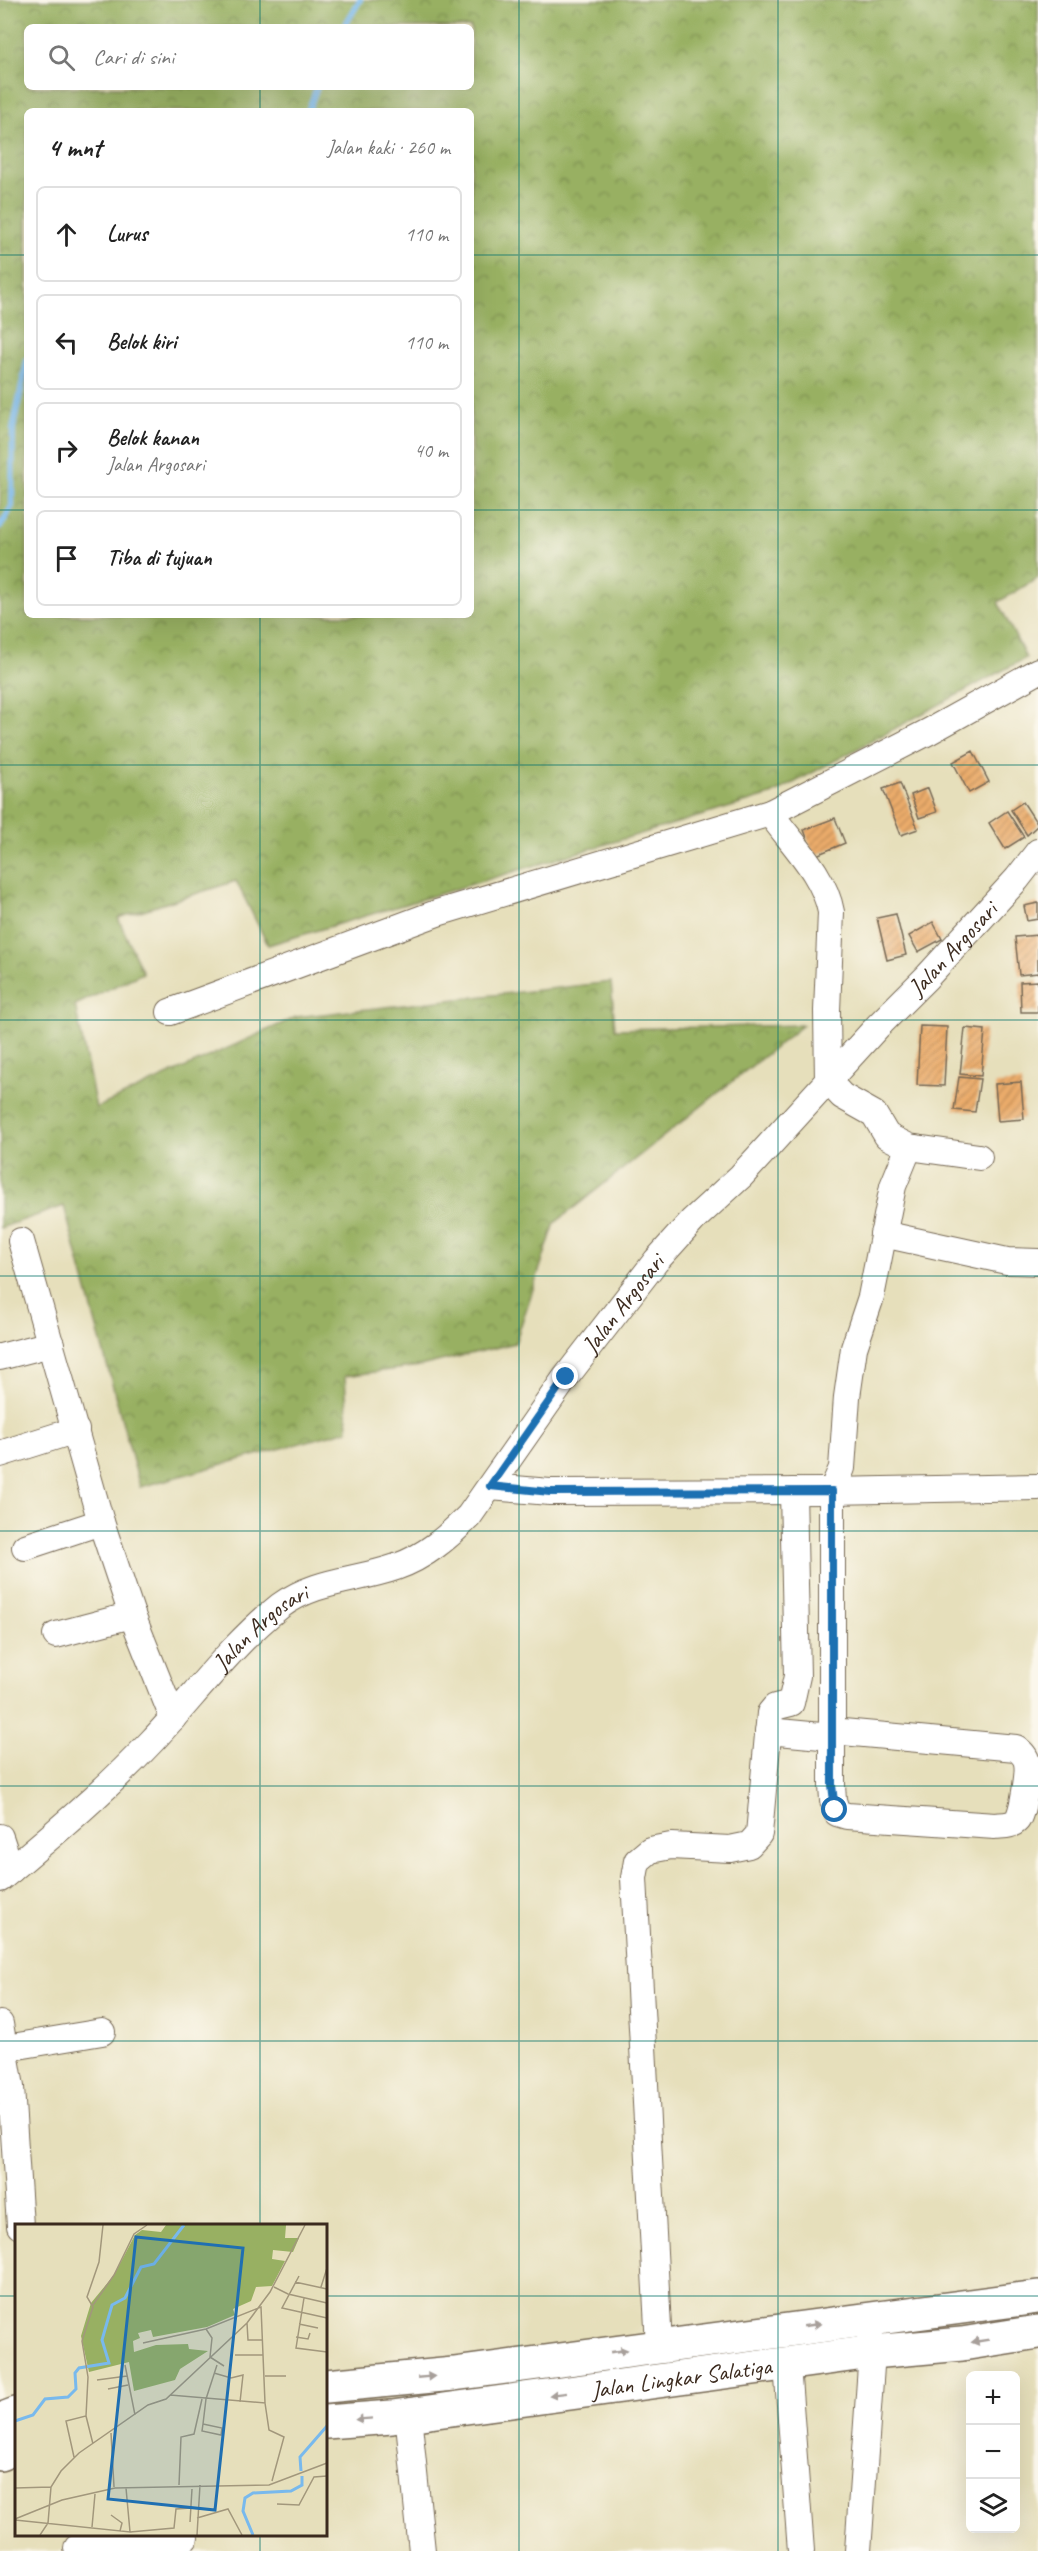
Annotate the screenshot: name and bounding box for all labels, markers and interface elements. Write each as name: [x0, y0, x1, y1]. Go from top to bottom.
search box: [24, 24, 474, 90]
icon: search: [45, 41, 78, 74]
text: Cari di sini: [93, 43, 174, 71]
text: 4 mnt: [48, 131, 101, 164]
text: Jalan kaki · 260 m: [327, 135, 450, 160]
icon: ahead: [50, 218, 83, 251]
text: Lurus: [107, 220, 147, 248]
text: 110 m: [405, 222, 448, 247]
icon: left: [50, 326, 83, 359]
text: Belok kiri: [107, 328, 176, 356]
text: 110 m: [405, 330, 448, 355]
text: Belok kanan: [107, 424, 199, 452]
icon: right: [50, 434, 83, 467]
text: 40 m: [414, 438, 448, 463]
text: Jalan Argosari: [107, 452, 205, 477]
icon: arrive: [50, 542, 83, 575]
text: Tiba di tujuan: [107, 544, 212, 572]
street label: Jalan Argosari: [901, 894, 1005, 1003]
street label: Jalan Argosari: [574, 1246, 672, 1360]
route end: [552, 1363, 578, 1389]
street label: Jalan Argosari: [206, 1577, 314, 1678]
route start: [821, 1796, 847, 1822]
inset map: [15, 2224, 327, 2536]
one-way arrow: [803, 2321, 822, 2330]
one-way arrow: [971, 2337, 990, 2346]
one-way arrow: [609, 2347, 628, 2356]
street label: Jalan Lingkar Salatiga: [588, 2351, 774, 2405]
map controls: [966, 2371, 1020, 2533]
button: +: [966, 2371, 1020, 2425]
one-way arrow: [416, 2372, 435, 2382]
one-way arrow: [548, 2389, 567, 2398]
one-way arrow: [355, 2414, 374, 2423]
button: −: [966, 2425, 1020, 2479]
button: layers: [966, 2479, 1020, 2533]

